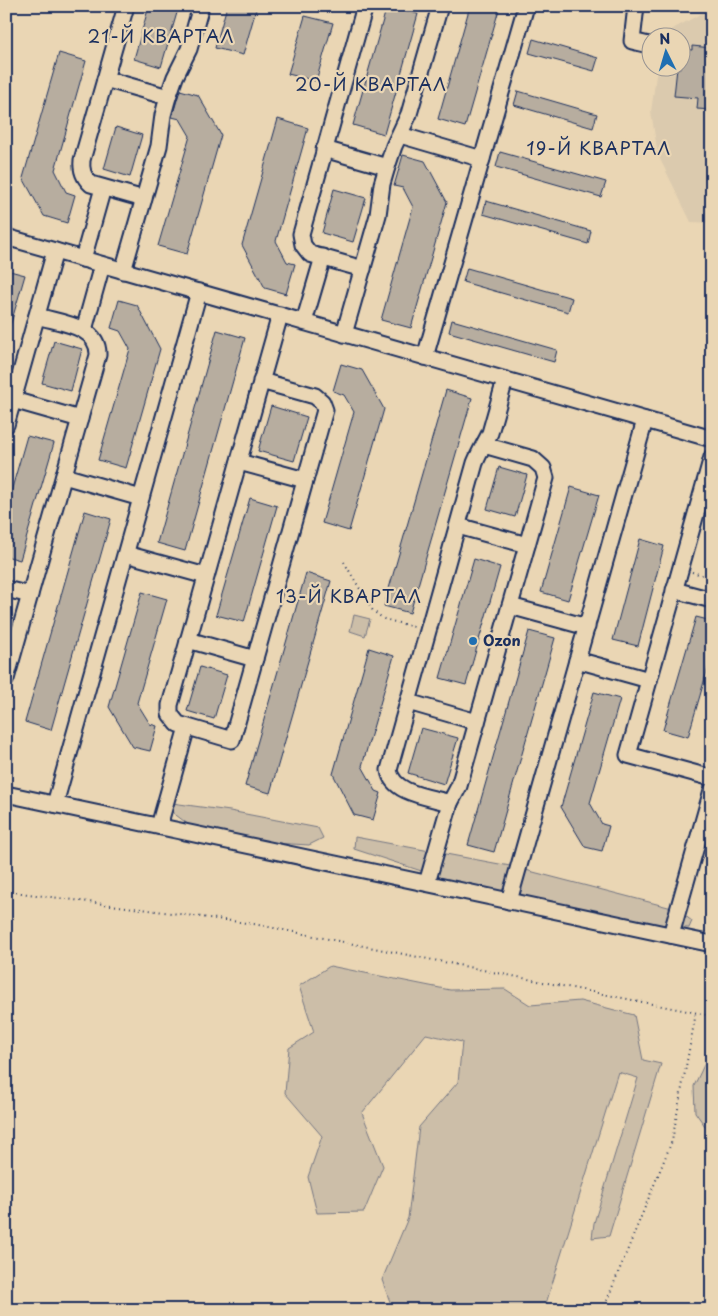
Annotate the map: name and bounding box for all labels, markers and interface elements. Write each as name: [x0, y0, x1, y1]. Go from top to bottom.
district label: 21-Й КВАРТАЛ: [87, 22, 235, 49]
north arrow: [640, 28, 690, 78]
text: N: [658, 28, 671, 49]
district label: 20-Й КВАРТАЛ: [295, 70, 447, 97]
district label: 19-Й КВАРТАЛ: [527, 134, 671, 161]
district label: 13-Й КВАРТАЛ: [276, 582, 422, 609]
place label: Ozon: [483, 628, 521, 651]
marker: Ozon: [467, 635, 479, 647]

